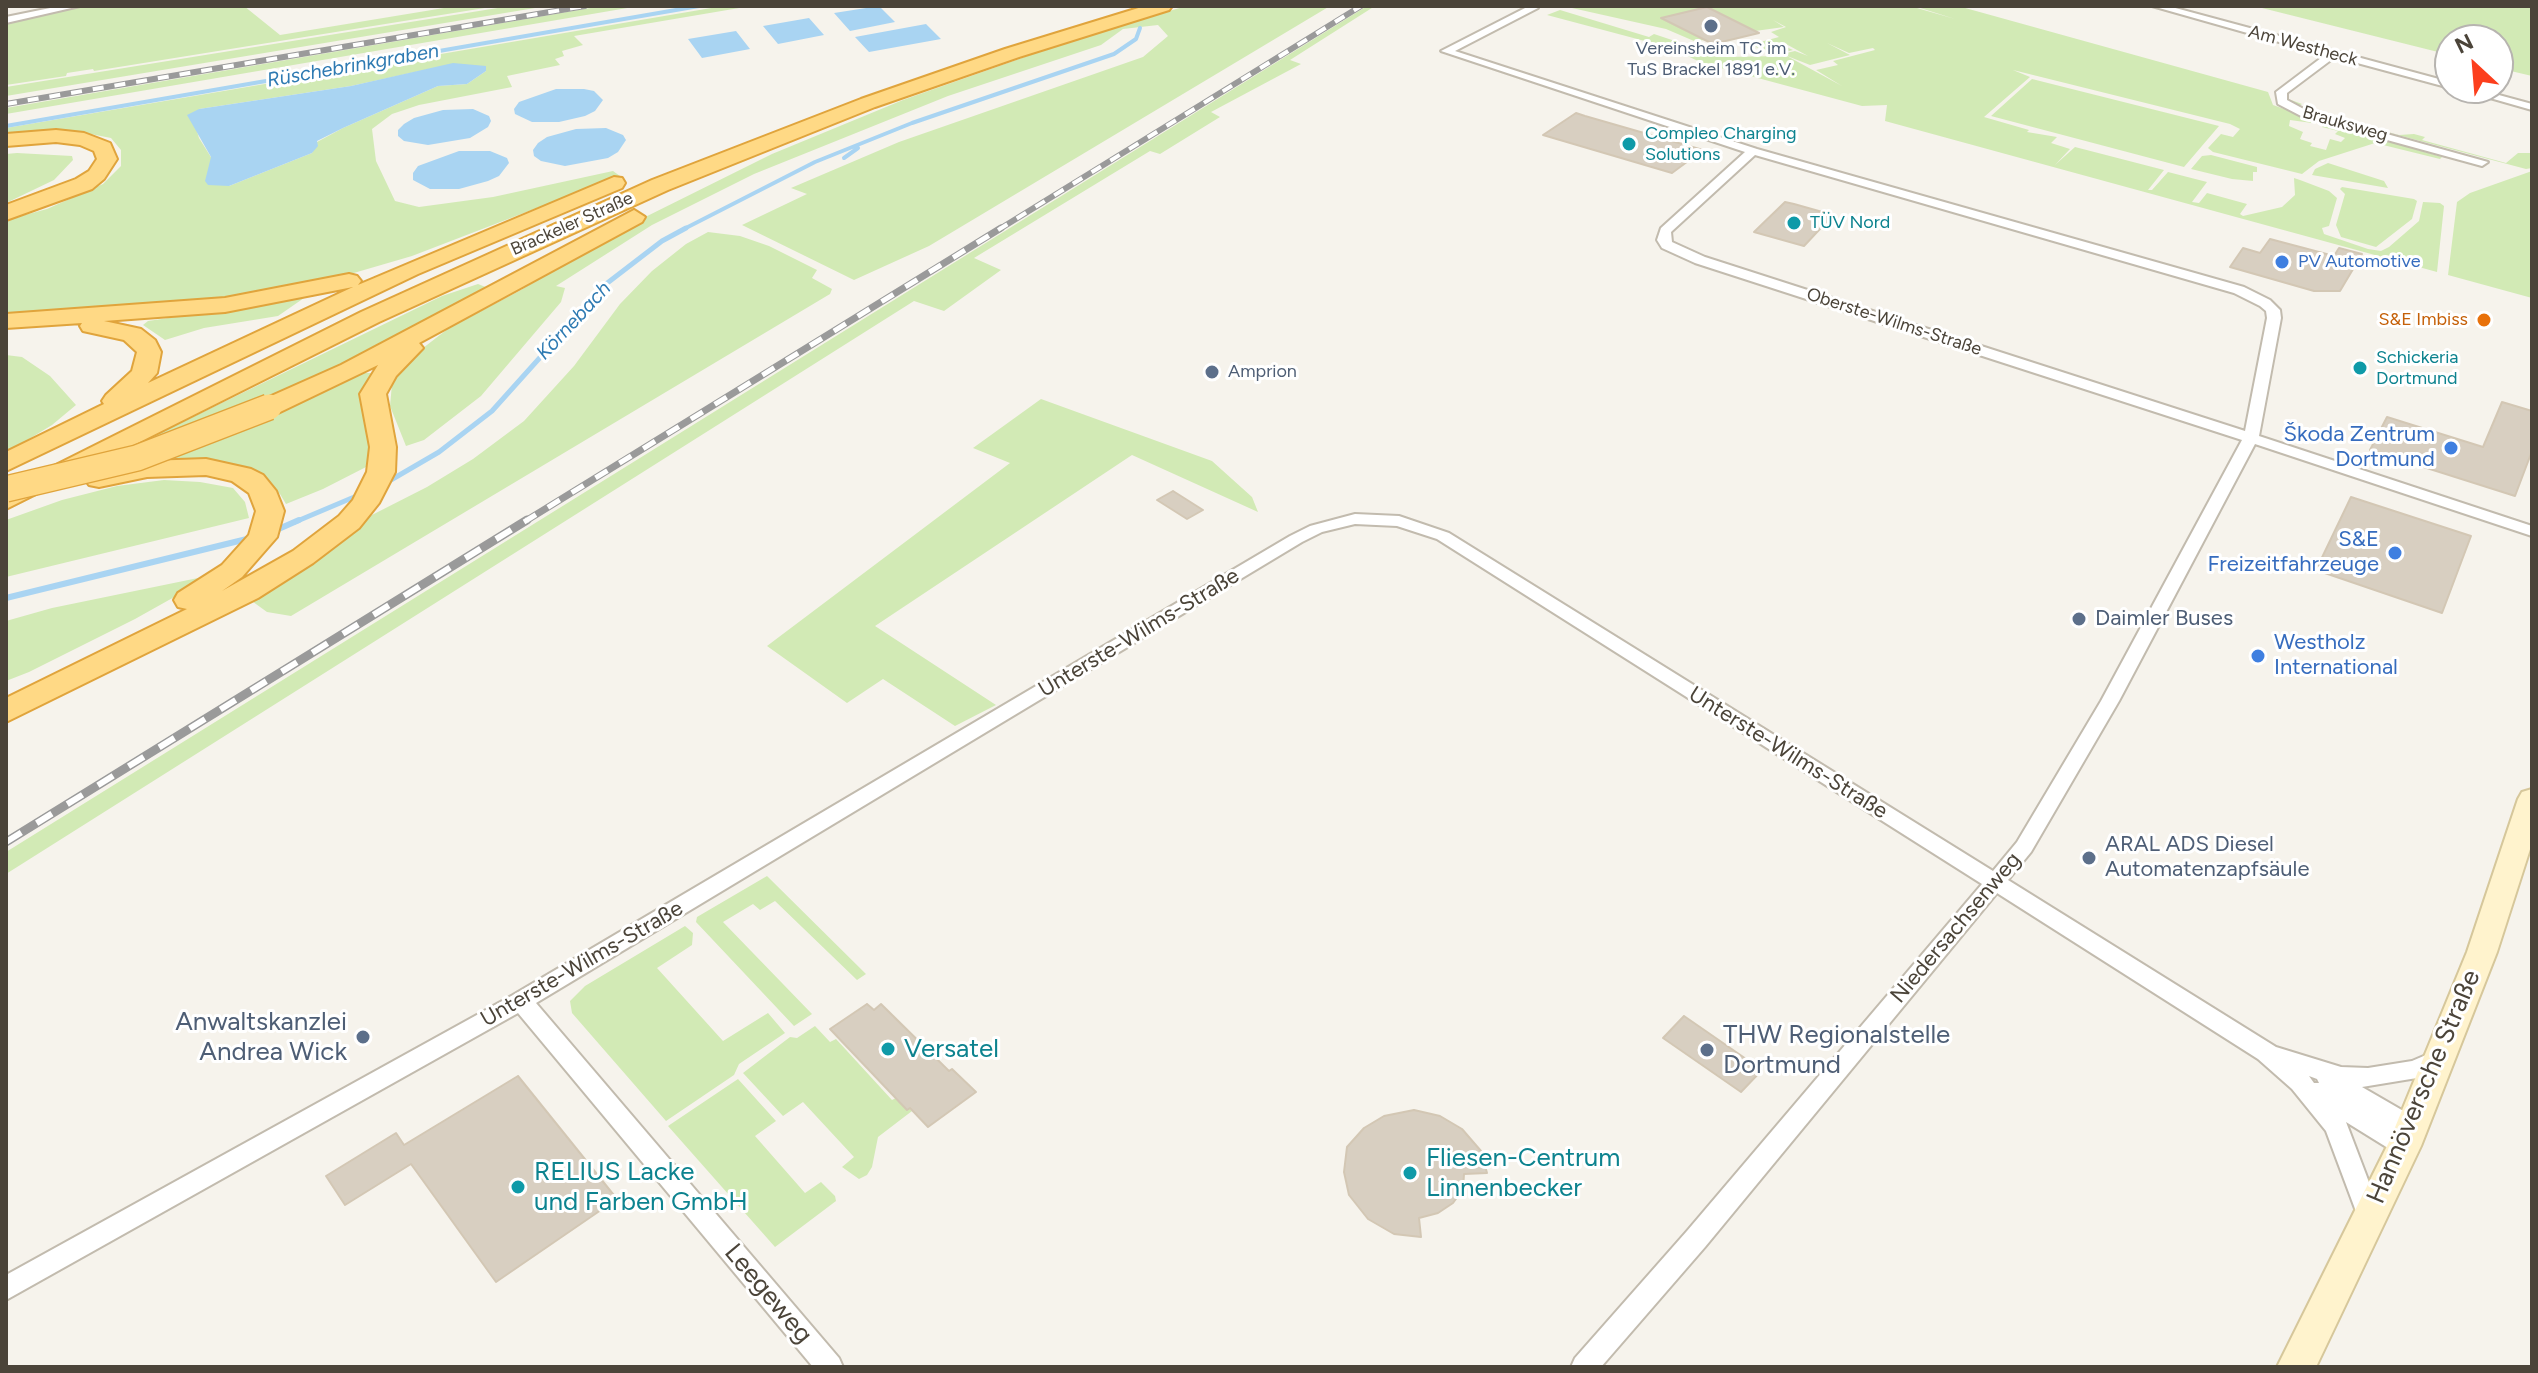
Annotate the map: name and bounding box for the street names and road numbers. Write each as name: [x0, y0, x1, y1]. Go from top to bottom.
street label: Am Westheck: [2246, 21, 2360, 71]
street label: Brauksweg: [2300, 102, 2390, 146]
street label: Brackeler Straße: [507, 187, 637, 261]
street label: Oberste-Wilms-Straße: [1804, 284, 1984, 360]
street label: Unterste-Wilms-Straße: [1034, 563, 1244, 703]
street label: Unterste-Wilms-Straße: [1684, 681, 1892, 825]
street label: Niedersachsenweg: [1885, 847, 2027, 1009]
street label: Unterste-Wilms-Straße: [476, 895, 688, 1033]
street label: Hannöversche Straße: [2361, 965, 2487, 1209]
street label: Leegeweg: [717, 1238, 819, 1350]

